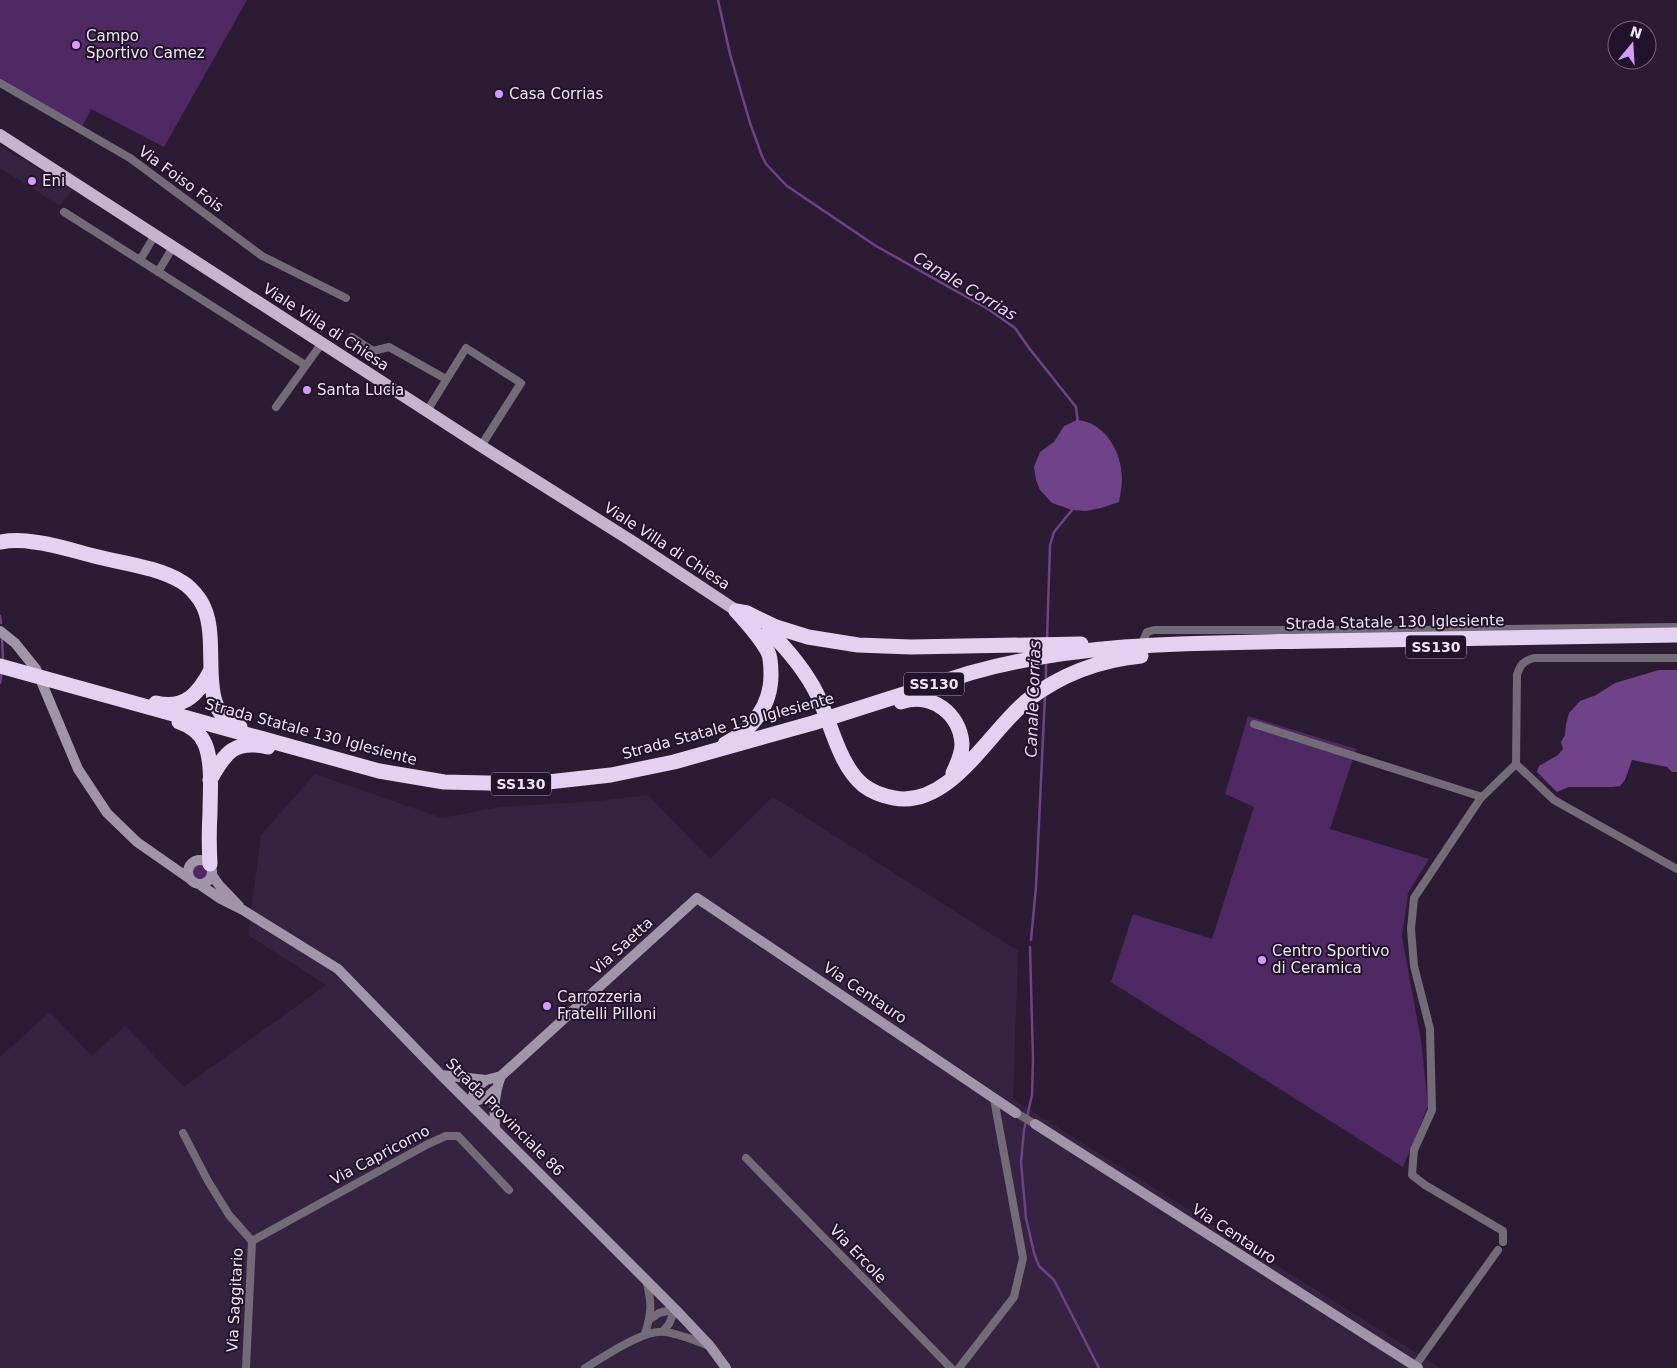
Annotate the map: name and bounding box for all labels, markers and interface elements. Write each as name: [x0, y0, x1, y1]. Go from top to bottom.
north arrow: [1607, 20, 1657, 70]
text: N: [1628, 23, 1644, 42]
place label: Campo Sportivo Camez: [86, 27, 205, 62]
marker: Campo Sportivo Camez: [70, 39, 82, 51]
place label: Casa Corrias: [509, 85, 604, 103]
marker: Casa Corrias: [493, 88, 505, 100]
street label: Via Foiso Fois: [135, 142, 227, 216]
place label: Eni: [42, 172, 65, 190]
marker: Eni: [26, 175, 38, 187]
water label: Canale Corrias: [910, 248, 1020, 324]
street label: Viale Villa di Chiesa: [260, 280, 392, 374]
place label: Santa Lucia: [317, 381, 404, 399]
marker: Santa Lucia: [301, 384, 313, 396]
street label: Viale Villa di Chiesa: [601, 499, 733, 593]
street label: Strada Statale 130 Iglesiente: [1286, 611, 1504, 633]
road number: SS130: [1406, 636, 1466, 659]
water label: Canale Corrias: [1021, 640, 1045, 758]
road number: SS130: [904, 672, 964, 696]
street label: Strada Statale 130 Iglesiente: [620, 689, 836, 763]
street label: Strada Statale 130 Iglesiente: [203, 695, 419, 769]
road number: SS130: [491, 772, 551, 796]
street label: Via Saetta: [587, 914, 657, 978]
place label: Centro Sportivo di Ceramica: [1272, 942, 1389, 977]
marker: Centro Sportivo di Ceramica: [1256, 954, 1268, 966]
street label: Via Centauro: [820, 958, 910, 1028]
place label: Carrozzeria Fratelli Pilloni: [557, 988, 656, 1023]
marker: Carrozzeria Fratelli Pilloni: [541, 1000, 553, 1012]
street label: Strada Provinciale 86: [442, 1054, 568, 1180]
street label: Via Capricorno: [327, 1121, 433, 1189]
street label: Via Centauro: [1188, 1200, 1280, 1268]
street label: Via Ercole: [826, 1221, 890, 1287]
street label: Via Saggitario: [223, 1247, 247, 1353]

